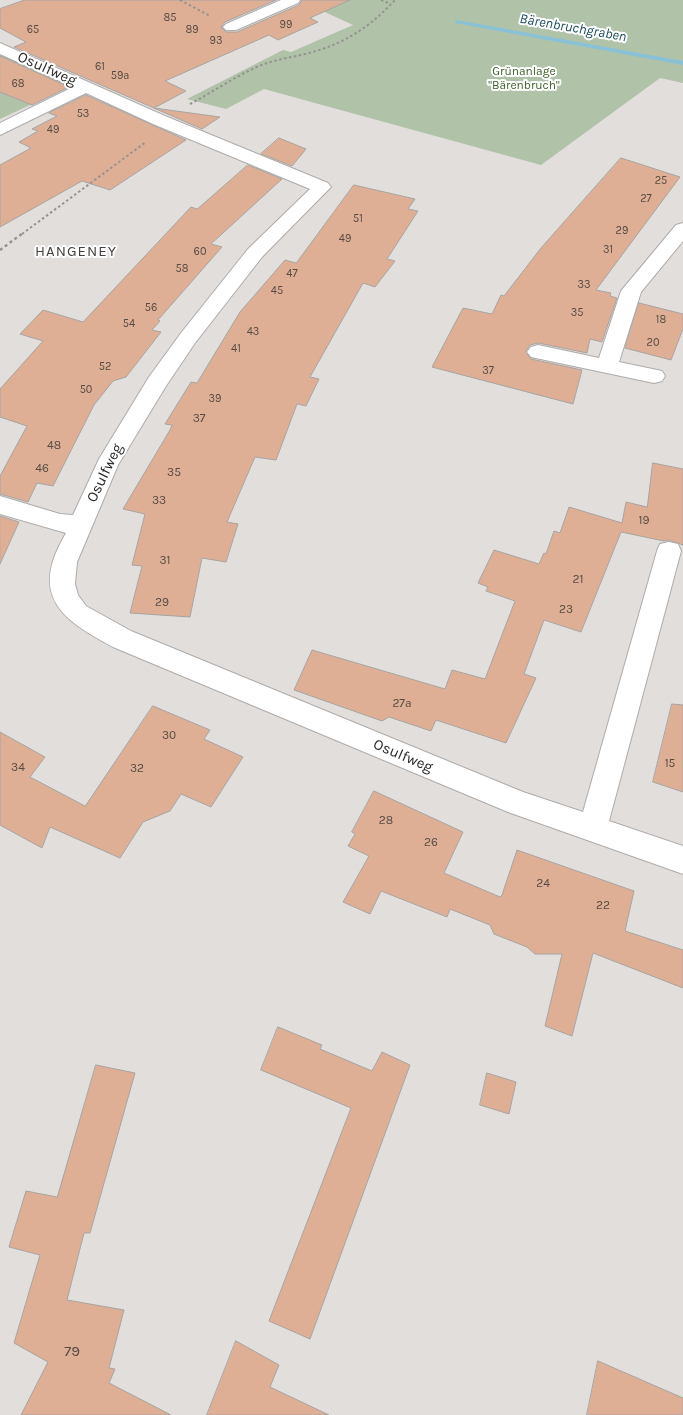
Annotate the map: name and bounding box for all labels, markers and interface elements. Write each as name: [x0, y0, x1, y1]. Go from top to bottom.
water label: Bärenbruchgraben: [518, 10, 628, 46]
house number: 85: [164, 11, 176, 25]
house number: 99: [280, 18, 292, 32]
house number: 65: [27, 23, 39, 37]
house number: 89: [185, 23, 199, 37]
house number: 93: [210, 34, 222, 48]
street label: Osulfweg: [15, 48, 79, 90]
house number: 61: [95, 60, 105, 74]
park label: Grünanlage "Bärenbruch": [488, 65, 560, 93]
house number: 59a: [111, 69, 129, 83]
house number: 68: [11, 77, 25, 91]
house number: 53: [77, 107, 89, 121]
house number: 49: [47, 123, 59, 137]
house number: 25: [655, 174, 667, 188]
house number: 27: [640, 192, 652, 206]
house number: 51: [353, 212, 363, 226]
house number: 29: [616, 224, 628, 238]
house number: 49: [339, 232, 351, 246]
district label: HANGENEY: [34, 243, 118, 261]
house number: 31: [603, 243, 613, 257]
house number: 60: [194, 245, 206, 259]
house number: 58: [176, 262, 188, 276]
house number: 47: [286, 267, 298, 281]
house number: 33: [578, 278, 590, 292]
house number: 45: [271, 284, 283, 298]
house number: 56: [145, 301, 157, 315]
house number: 35: [571, 306, 583, 320]
house number: 18: [656, 313, 666, 327]
house number: 54: [123, 317, 135, 331]
house number: 43: [247, 325, 259, 339]
house number: 20: [647, 336, 659, 350]
house number: 41: [231, 342, 241, 356]
house number: 52: [99, 360, 111, 374]
house number: 37: [482, 364, 494, 378]
house number: 50: [80, 383, 92, 397]
house number: 39: [209, 392, 221, 406]
house number: 37: [193, 412, 205, 426]
house number: 48: [47, 439, 61, 453]
street label: Osulfweg: [83, 441, 127, 505]
house number: 46: [35, 462, 49, 476]
house number: 35: [167, 466, 181, 480]
house number: 33: [152, 494, 166, 508]
house number: 19: [639, 514, 649, 528]
house number: 31: [159, 554, 171, 568]
house number: 21: [573, 573, 583, 587]
house number: 29: [155, 596, 169, 610]
house number: 23: [559, 603, 573, 617]
house number: 27a: [392, 697, 412, 711]
house number: 30: [162, 729, 176, 743]
street label: Osulfweg: [370, 735, 436, 777]
house number: 15: [665, 757, 675, 771]
house number: 34: [11, 761, 25, 775]
house number: 32: [130, 762, 144, 776]
house number: 28: [379, 814, 393, 828]
house number: 26: [424, 836, 438, 850]
house number: 24: [536, 877, 550, 891]
house number: 22: [596, 899, 610, 913]
house number: 79: [64, 1343, 80, 1361]

